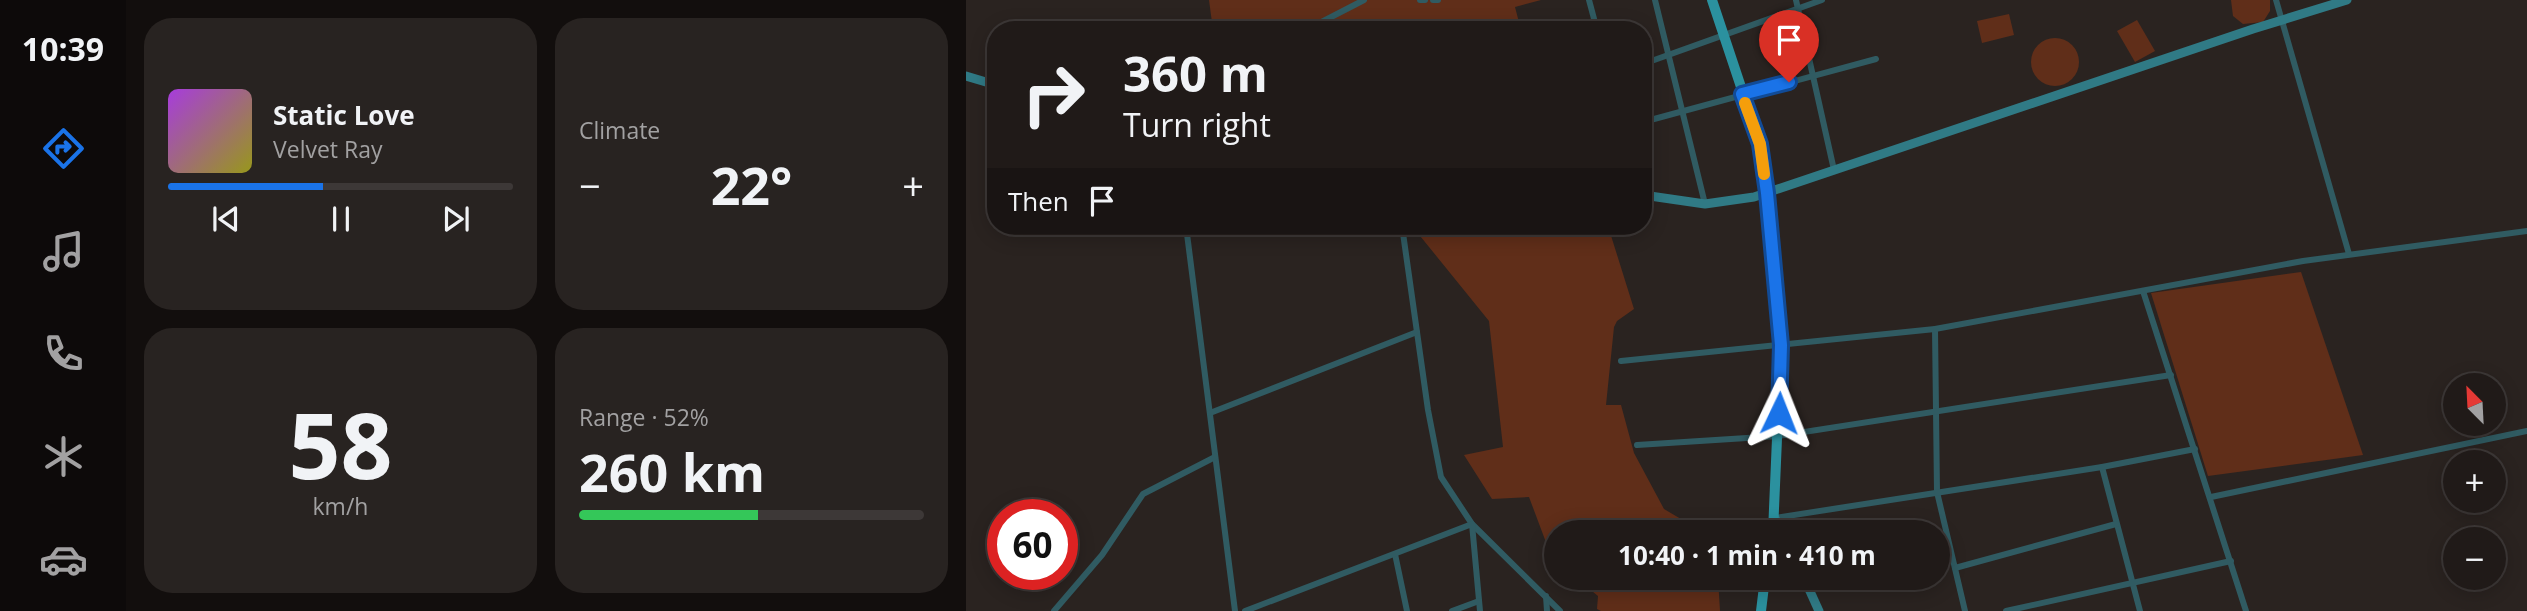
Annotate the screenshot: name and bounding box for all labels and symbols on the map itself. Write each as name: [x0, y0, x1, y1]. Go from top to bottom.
pin: [1759, 10, 1819, 82]
north arrow: [2443, 373, 2506, 436]
position arrow: [1742, 376, 1816, 450]
speed limit sign: 60: [987, 499, 1078, 590]

